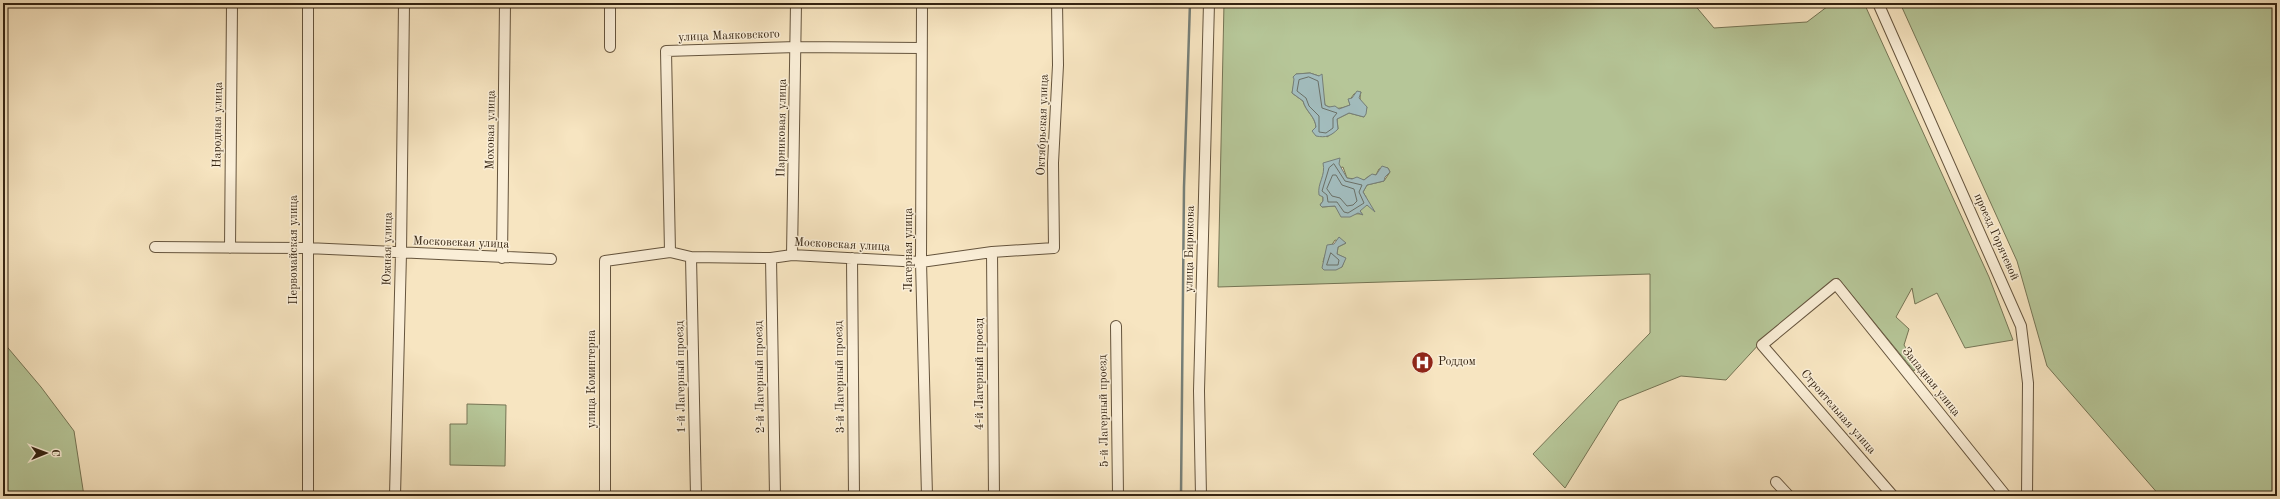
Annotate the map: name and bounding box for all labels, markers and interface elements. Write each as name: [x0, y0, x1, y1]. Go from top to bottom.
street label: улица Маяковского: [678, 28, 780, 44]
street label: Октябрьская улица: [1035, 74, 1051, 176]
street label: Парниковая улица: [775, 79, 789, 177]
street label: Народная улица: [211, 82, 225, 168]
street label: Моховая улица: [484, 90, 498, 170]
street label: проезд Горячевой: [1971, 192, 2021, 282]
street label: Первомайская улица: [288, 195, 300, 305]
street label: улица Бирюкова: [1183, 205, 1197, 293]
street label: Лагерная улица: [903, 208, 915, 292]
street label: Южная улица: [381, 212, 395, 286]
street label: Московская улица: [413, 235, 509, 251]
street label: Московская улица: [794, 236, 891, 254]
street label: 4-й Лагерный проезд: [974, 318, 986, 430]
street label: 1-й Лагерный проезд: [674, 321, 688, 433]
street label: 2-й Лагерный проезд: [753, 321, 767, 433]
street label: 3-й Лагерный проезд: [833, 321, 847, 433]
street label: улица Коминтерна: [586, 330, 598, 428]
street label: Западная улица: [1900, 345, 1962, 419]
hospital icon: Роддом: [1409, 349, 1435, 375]
street label: 5-й Лагерный проезд: [1096, 355, 1111, 467]
place label: Роддом: [1438, 356, 1476, 368]
street label: Строительная улица: [1798, 368, 1878, 456]
north arrow: [26, 433, 66, 473]
text: С: [49, 449, 60, 457]

